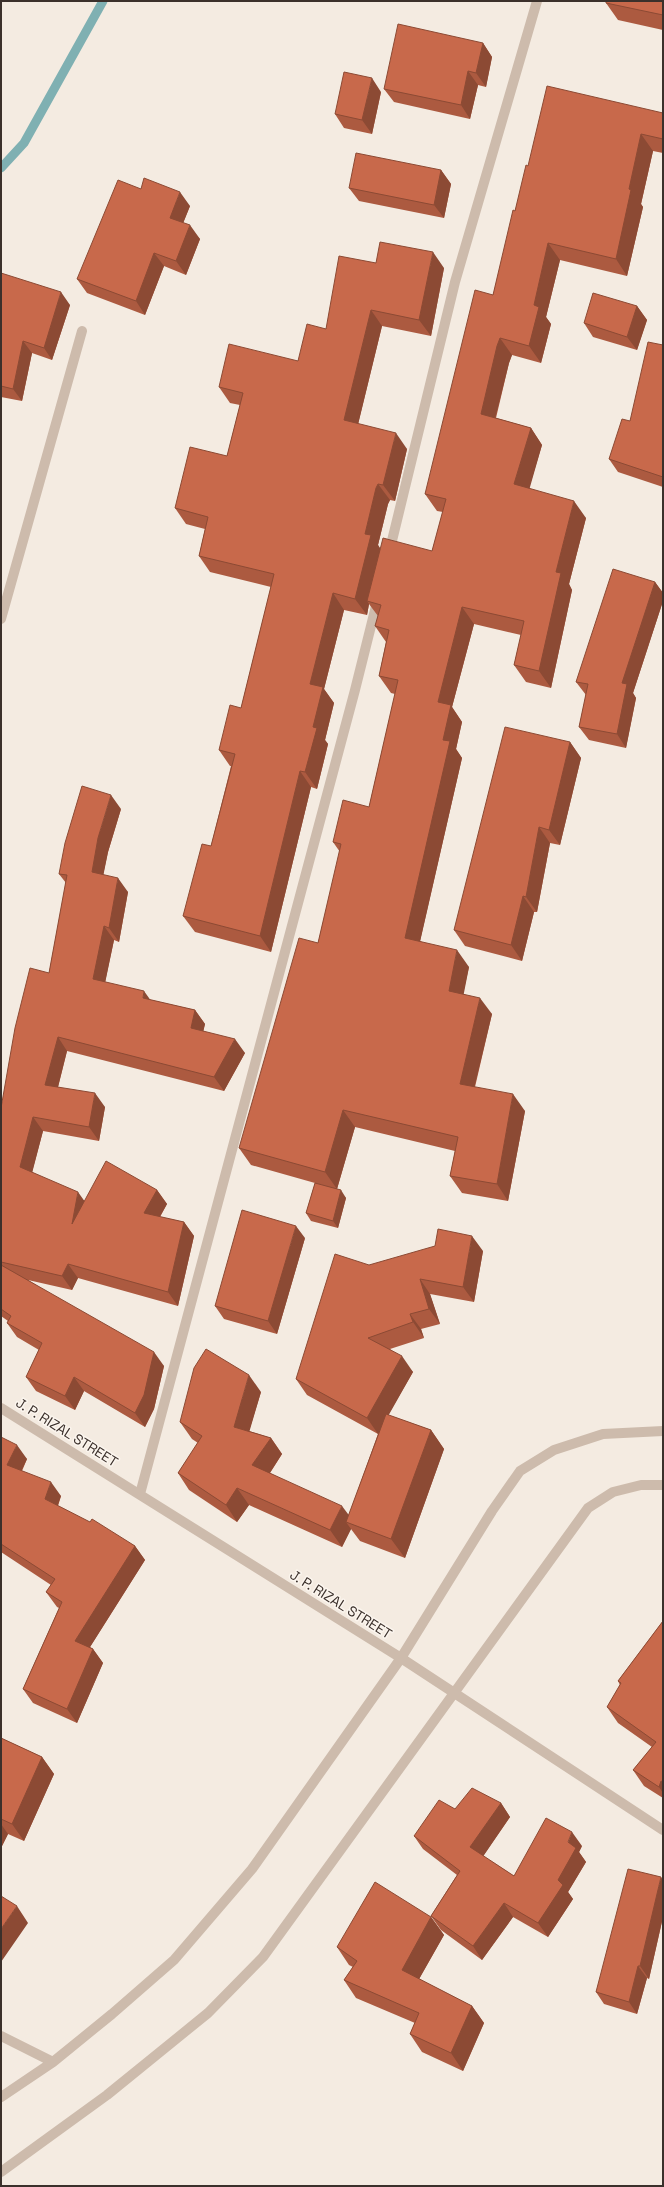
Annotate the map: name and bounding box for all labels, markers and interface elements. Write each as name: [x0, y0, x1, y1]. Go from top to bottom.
street label: J. P. RIZAL STREET: [13, 1393, 121, 1471]
street label: J. P. RIZAL STREET: [287, 1565, 395, 1643]

